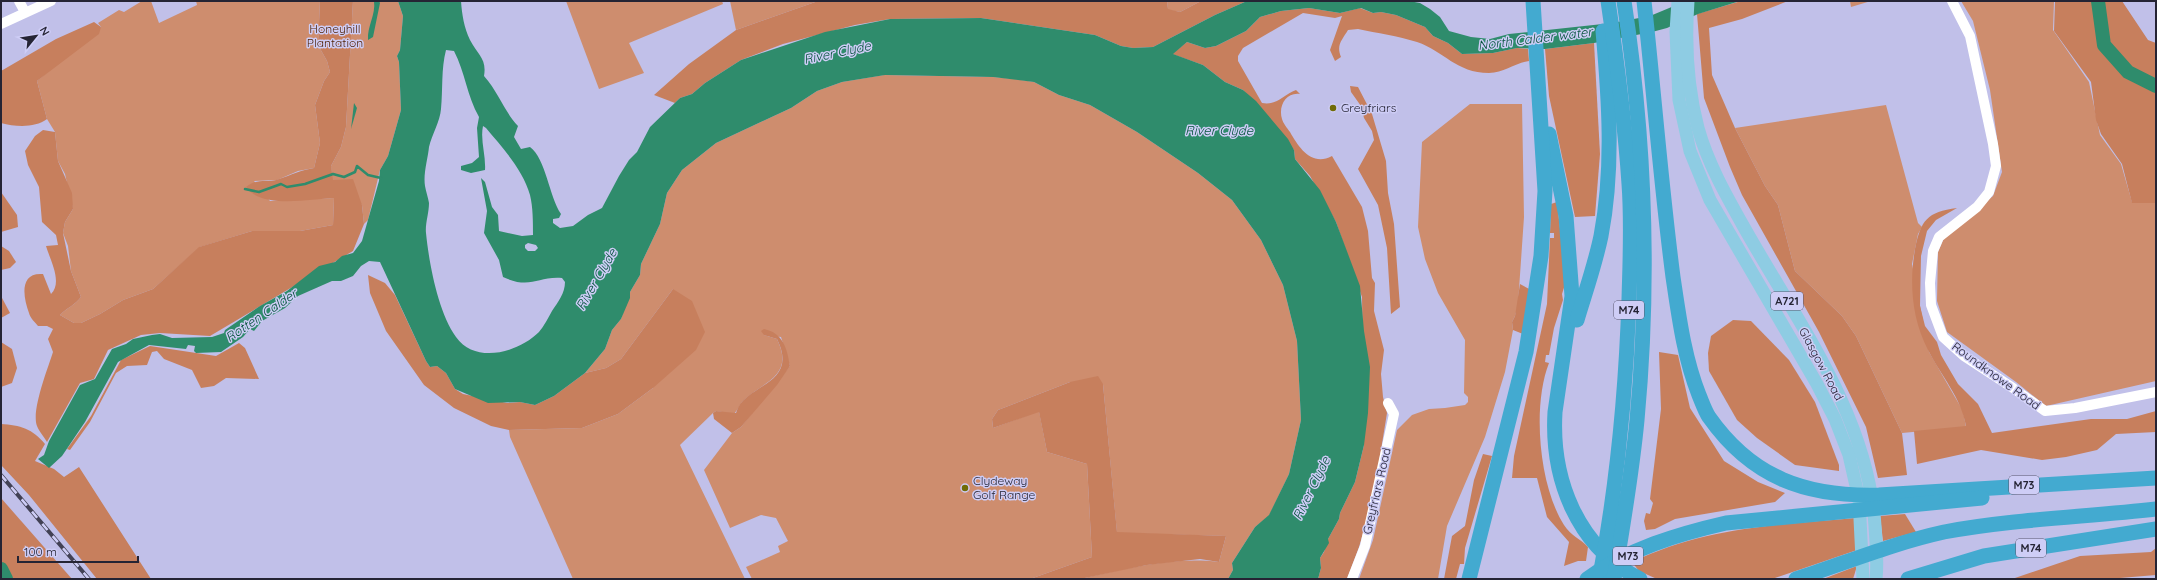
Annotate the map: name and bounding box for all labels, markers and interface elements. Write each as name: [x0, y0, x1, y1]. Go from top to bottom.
north arrow: [16, 16, 56, 56]
park label: Honeyhill Plantation: [307, 21, 363, 50]
water label: North Calder water: [1477, 23, 1595, 53]
text: N: [37, 24, 53, 38]
water label: River Clyde: [802, 37, 873, 67]
place label: Greyfriars: [1341, 100, 1397, 115]
marker: Greyfriars: [1328, 103, 1338, 113]
water label: River Clyde: [1185, 122, 1254, 138]
water label: River Clyde: [572, 245, 620, 312]
water label: Rotten Calder: [222, 284, 302, 345]
road number: A721: [1771, 292, 1803, 310]
road number: M74: [1614, 301, 1644, 319]
street label: Glasgow Road: [1796, 325, 1847, 403]
street label: Roundknowe Road: [1949, 338, 2043, 413]
street label: Greyfriars Road: [1359, 446, 1394, 536]
water label: River Clyde: [1289, 453, 1333, 522]
place label: Clydeway Golf Range: [973, 473, 1035, 502]
road number: M73: [2009, 476, 2039, 494]
marker: Clydeway Golf Range: [960, 483, 970, 493]
scale bar: [18, 538, 138, 564]
road number: M74: [2016, 539, 2046, 557]
text: 100 m: [24, 544, 57, 559]
road number: M73: [1613, 547, 1643, 565]

